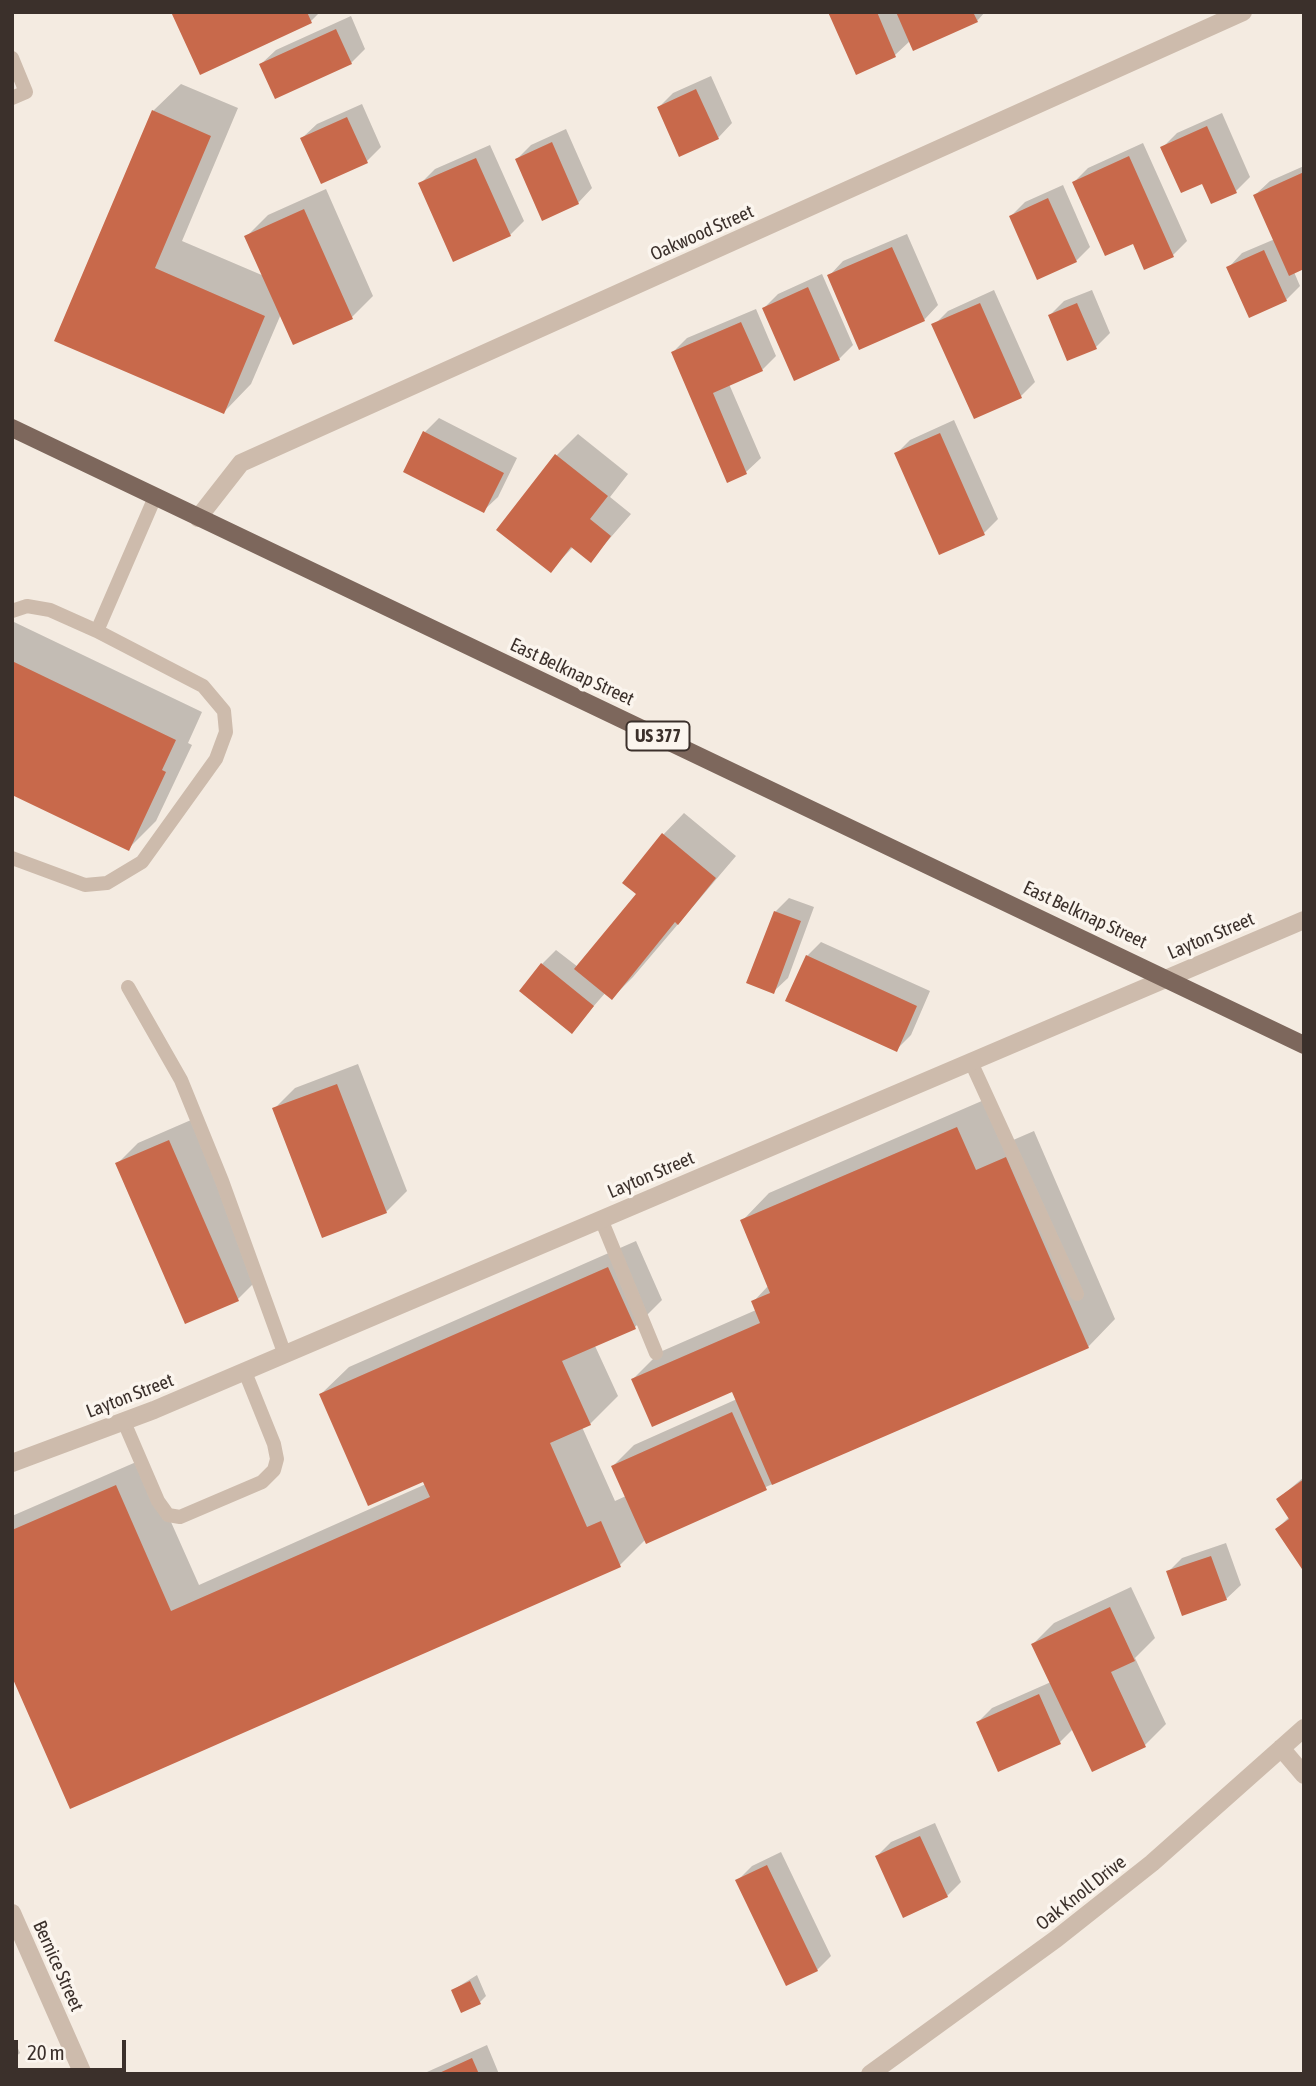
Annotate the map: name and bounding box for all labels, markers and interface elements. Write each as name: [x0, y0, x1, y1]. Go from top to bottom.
street label: Oakwood Street: [647, 200, 757, 266]
street label: East Belknap Street: [506, 633, 638, 711]
road number: US 377: [626, 722, 690, 750]
street label: East Belknap Street: [1019, 876, 1151, 954]
street label: Layton Street: [1164, 908, 1258, 964]
street label: Layton Street: [604, 1147, 698, 1203]
street label: Layton Street: [83, 1369, 177, 1423]
street label: Oak Knoll Drive: [1031, 1851, 1131, 1935]
street label: Bernice Street: [28, 1917, 88, 2015]
scale bar: [18, 2026, 130, 2070]
text: 20 m: [27, 2040, 65, 2064]

